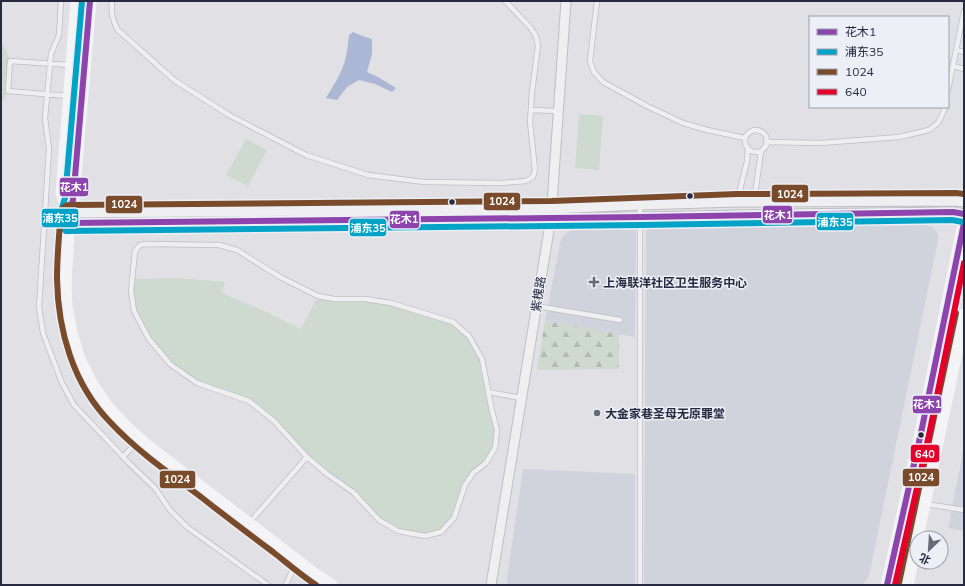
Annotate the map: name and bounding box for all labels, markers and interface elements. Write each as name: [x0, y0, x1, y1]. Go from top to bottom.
legend: [809, 16, 949, 108]
text: 花木1: [845, 24, 876, 39]
text: 浦东35: [845, 44, 883, 59]
text: 1024: [845, 64, 874, 79]
text: 640: [845, 84, 867, 99]
line badge: 花木1: [59, 177, 89, 197]
text: 花木1: [60, 180, 89, 194]
line badge: 1024: [771, 184, 809, 203]
text: 1024: [777, 187, 804, 201]
unlabelled marker: [685, 191, 695, 201]
line badge: 1024: [483, 192, 521, 211]
text: 1024: [489, 194, 516, 208]
line badge: 1024: [105, 195, 143, 214]
text: 1024: [111, 197, 138, 211]
unlabelled marker: [447, 197, 457, 207]
line badge: 花木1: [762, 205, 793, 224]
line badge: 浦东35: [41, 208, 79, 228]
text: 花木1: [764, 208, 793, 222]
line badge: 花木1: [389, 210, 420, 229]
text: 浦东35: [42, 211, 78, 225]
text: 花木1: [390, 212, 419, 226]
line badge: 浦东35: [816, 212, 854, 231]
text: 浦东35: [817, 215, 853, 229]
line badge: 浦东35: [349, 218, 387, 237]
text: 浦东35: [350, 221, 386, 235]
street label: 紫槐路: [528, 275, 548, 313]
place label: 上海联洋社区卫生服务中心: [603, 275, 747, 290]
marker: 上海联洋社区卫生服务中心: [588, 276, 600, 288]
line badge: 花木1: [912, 395, 942, 414]
text: 花木1: [913, 397, 942, 411]
place label: 大金家巷圣母无原罪堂: [605, 406, 725, 421]
marker: 大金家巷圣母无原罪堂: [592, 408, 602, 418]
unlabelled marker: [916, 430, 926, 440]
line badge: 640: [910, 444, 940, 463]
text: 640: [915, 447, 935, 461]
line badge: 1024: [902, 468, 940, 487]
line badge: 1024: [159, 470, 196, 489]
text: 1024: [908, 470, 935, 484]
text: 1024: [164, 472, 191, 486]
north arrow: [909, 530, 949, 570]
text: 北: [917, 550, 933, 568]

